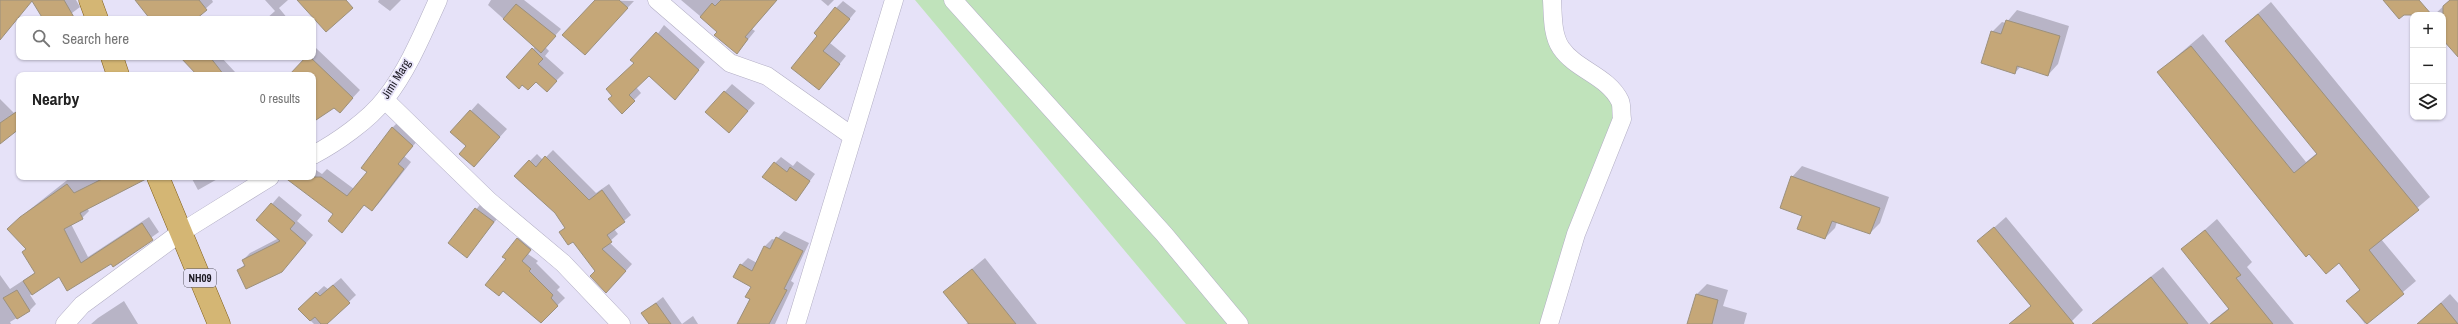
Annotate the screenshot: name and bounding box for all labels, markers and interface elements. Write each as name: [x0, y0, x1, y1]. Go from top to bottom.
map controls: [2410, 12, 2446, 120]
button: +: [2410, 12, 2446, 48]
search box: [16, 16, 316, 60]
icon: search: [30, 27, 52, 49]
text: Search here: [62, 28, 129, 49]
button: −: [2410, 48, 2446, 84]
street label: Jimi Marg: [378, 56, 415, 102]
button: layers: [2410, 84, 2446, 120]
text: Nearby: [32, 87, 79, 110]
text: 0 results: [260, 90, 300, 107]
road number: NH09: [184, 269, 216, 287]

